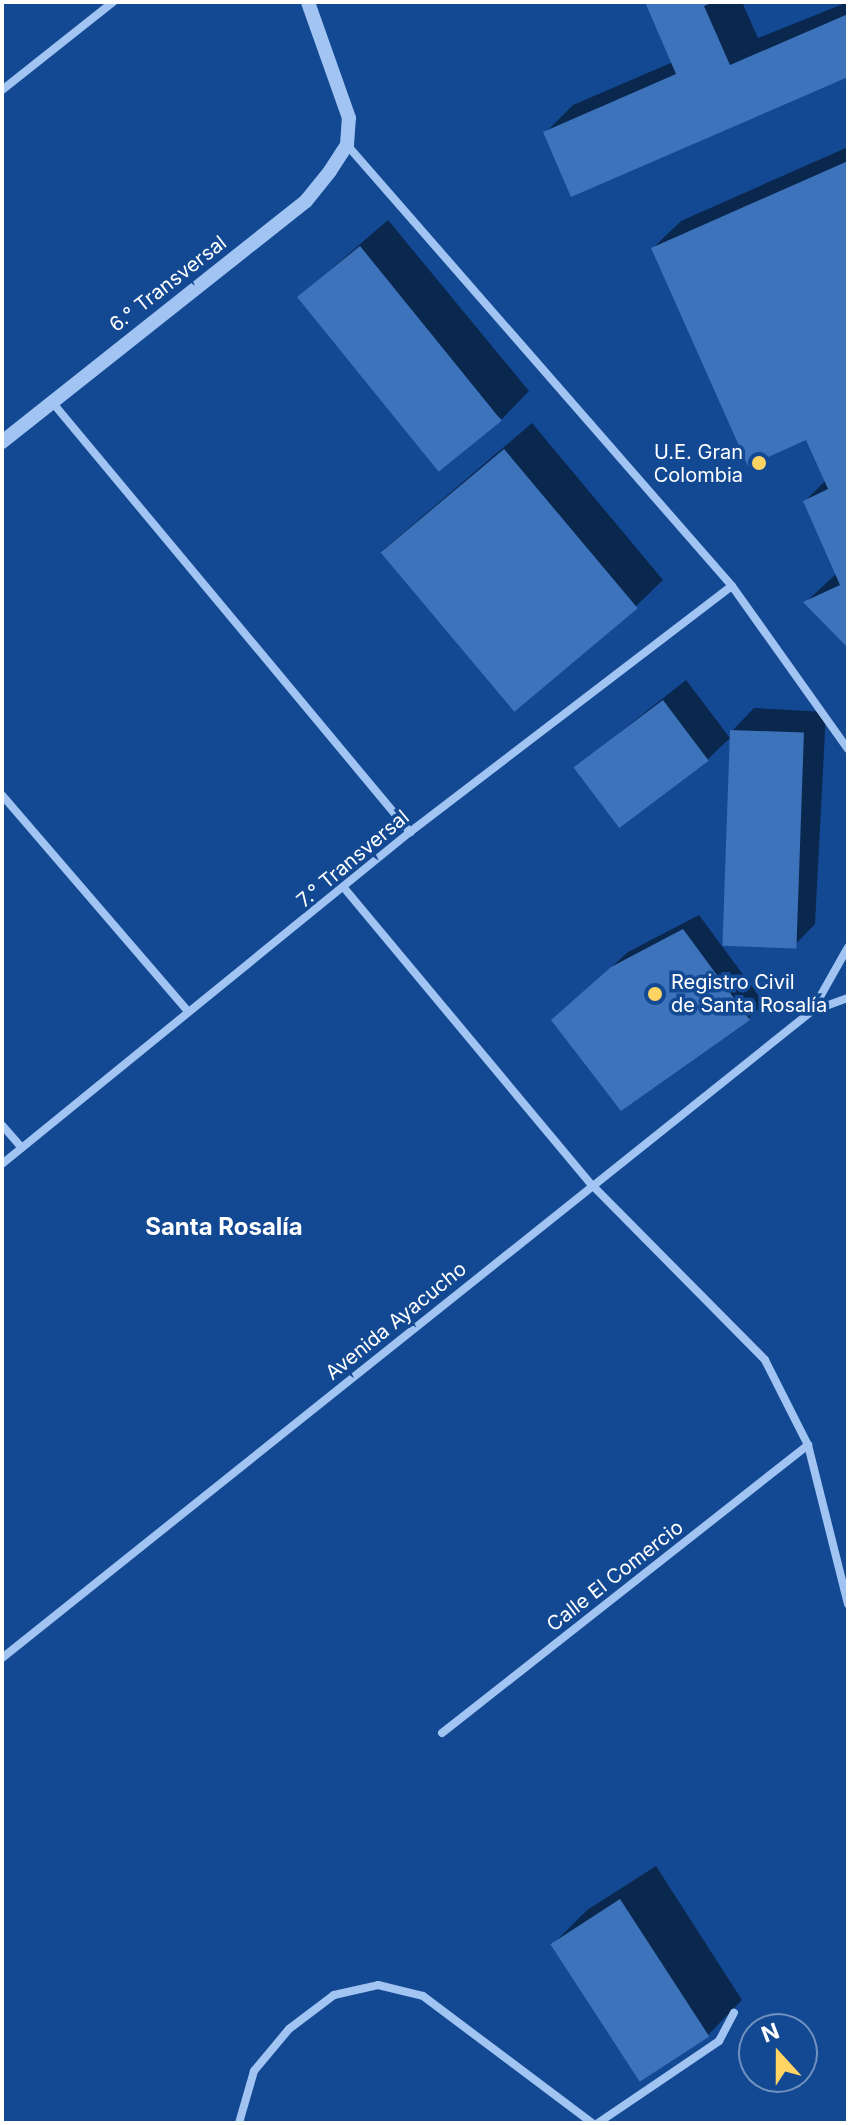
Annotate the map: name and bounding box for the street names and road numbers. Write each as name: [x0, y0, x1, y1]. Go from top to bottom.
street label: 6.° Transversal: [105, 231, 231, 337]
street label: 7.° Transversal: [292, 805, 414, 913]
street label: Avenida Ayacucho: [321, 1257, 471, 1385]
street label: Calle El Comercio: [542, 1515, 688, 1637]

